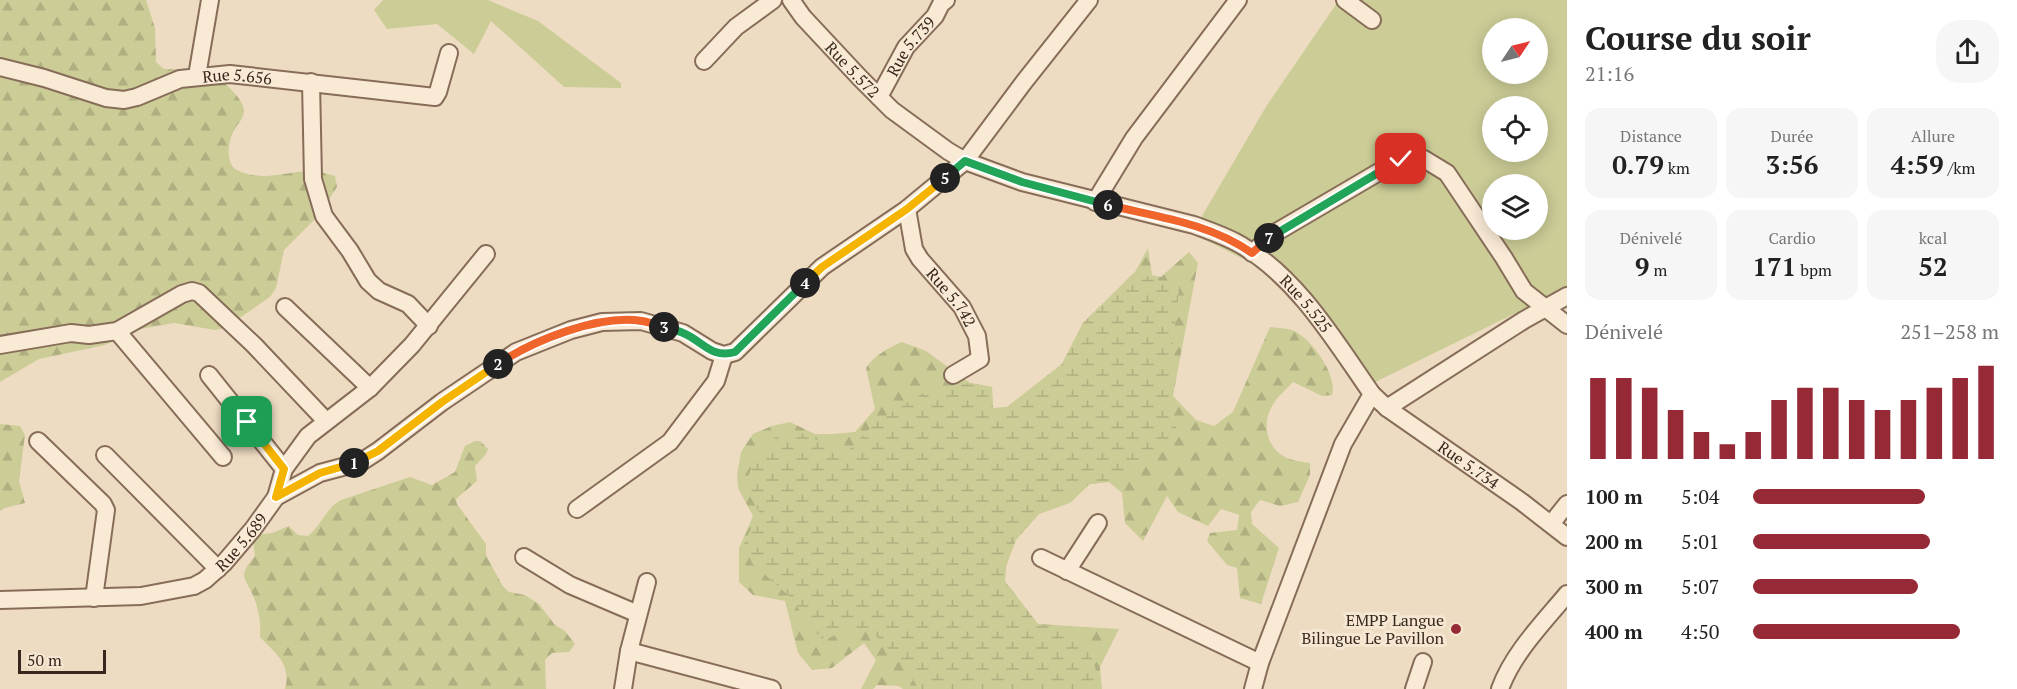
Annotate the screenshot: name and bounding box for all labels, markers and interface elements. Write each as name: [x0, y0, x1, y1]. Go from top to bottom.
street label: Rue 5.739: [881, 12, 940, 80]
text: Course du soir: [1585, 16, 1811, 59]
north arrow: [1482, 18, 1548, 84]
map controls: [1482, 18, 1548, 240]
button: share: [1936, 20, 1999, 83]
street label: Rue 5.572: [820, 37, 885, 103]
text: 21:16: [1585, 60, 1634, 87]
street label: Rue 5.656: [201, 63, 274, 90]
button: locate: [1482, 96, 1548, 162]
text: Distance: [1620, 125, 1682, 147]
text: Durée: [1771, 125, 1813, 147]
text: Allure: [1911, 125, 1955, 147]
pin: [1375, 133, 1426, 184]
icon: check: [1384, 142, 1417, 175]
text: 0.79: [1612, 147, 1664, 181]
text: 3:56: [1766, 147, 1819, 181]
text: 4:59: [1891, 147, 1944, 181]
text: km: [1664, 157, 1690, 179]
text: /km: [1944, 157, 1975, 179]
pin: 5: [930, 163, 960, 193]
text: 5: [940, 167, 950, 189]
button: layers: [1482, 174, 1548, 240]
pin: 6: [1093, 190, 1123, 220]
text: 6: [1103, 194, 1113, 216]
pin: 7: [1254, 223, 1284, 253]
text: 7: [1264, 227, 1274, 249]
text: Dénivelé: [1620, 227, 1682, 249]
text: Cardio: [1768, 227, 1816, 249]
text: kcal: [1919, 227, 1947, 249]
text: 9: [1635, 249, 1650, 283]
text: 171: [1752, 249, 1796, 283]
text: 52: [1918, 249, 1948, 283]
text: m: [1650, 259, 1667, 281]
text: bpm: [1796, 259, 1832, 281]
street label: Rue 5.742: [921, 263, 981, 331]
pin: 4: [790, 268, 820, 298]
street label: Rue 5.525: [1275, 270, 1337, 337]
text: 4: [800, 272, 810, 294]
pin: 3: [649, 312, 679, 342]
text: 3: [659, 316, 669, 338]
text: Dénivelé: [1585, 318, 1663, 345]
text: 251–258 m: [1900, 318, 1999, 345]
pin: 2: [483, 349, 513, 379]
text: 2: [493, 353, 503, 375]
pin: [221, 396, 272, 447]
icon: arrive: [230, 405, 263, 438]
street label: Rue 5.734: [1434, 436, 1504, 494]
pin: 1: [339, 448, 369, 478]
text: 1: [349, 452, 359, 474]
text: 100 m: [1585, 483, 1643, 510]
text: 5:04: [1681, 483, 1720, 510]
street label: Rue 5.689: [211, 509, 272, 577]
text: 200 m: [1585, 528, 1643, 555]
text: 5:01: [1681, 528, 1720, 555]
text: 300 m: [1585, 573, 1643, 600]
text: 5:07: [1681, 573, 1720, 600]
place label: EMPP Langue Bilingue Le Pavillon: [1301, 609, 1444, 649]
text: 400 m: [1585, 618, 1643, 645]
text: 4:50: [1681, 618, 1720, 645]
marker: EMPP Langue Bilingue Le Pavillon: [1449, 622, 1463, 636]
scale bar: [18, 647, 106, 674]
text: 50 m: [27, 649, 62, 671]

